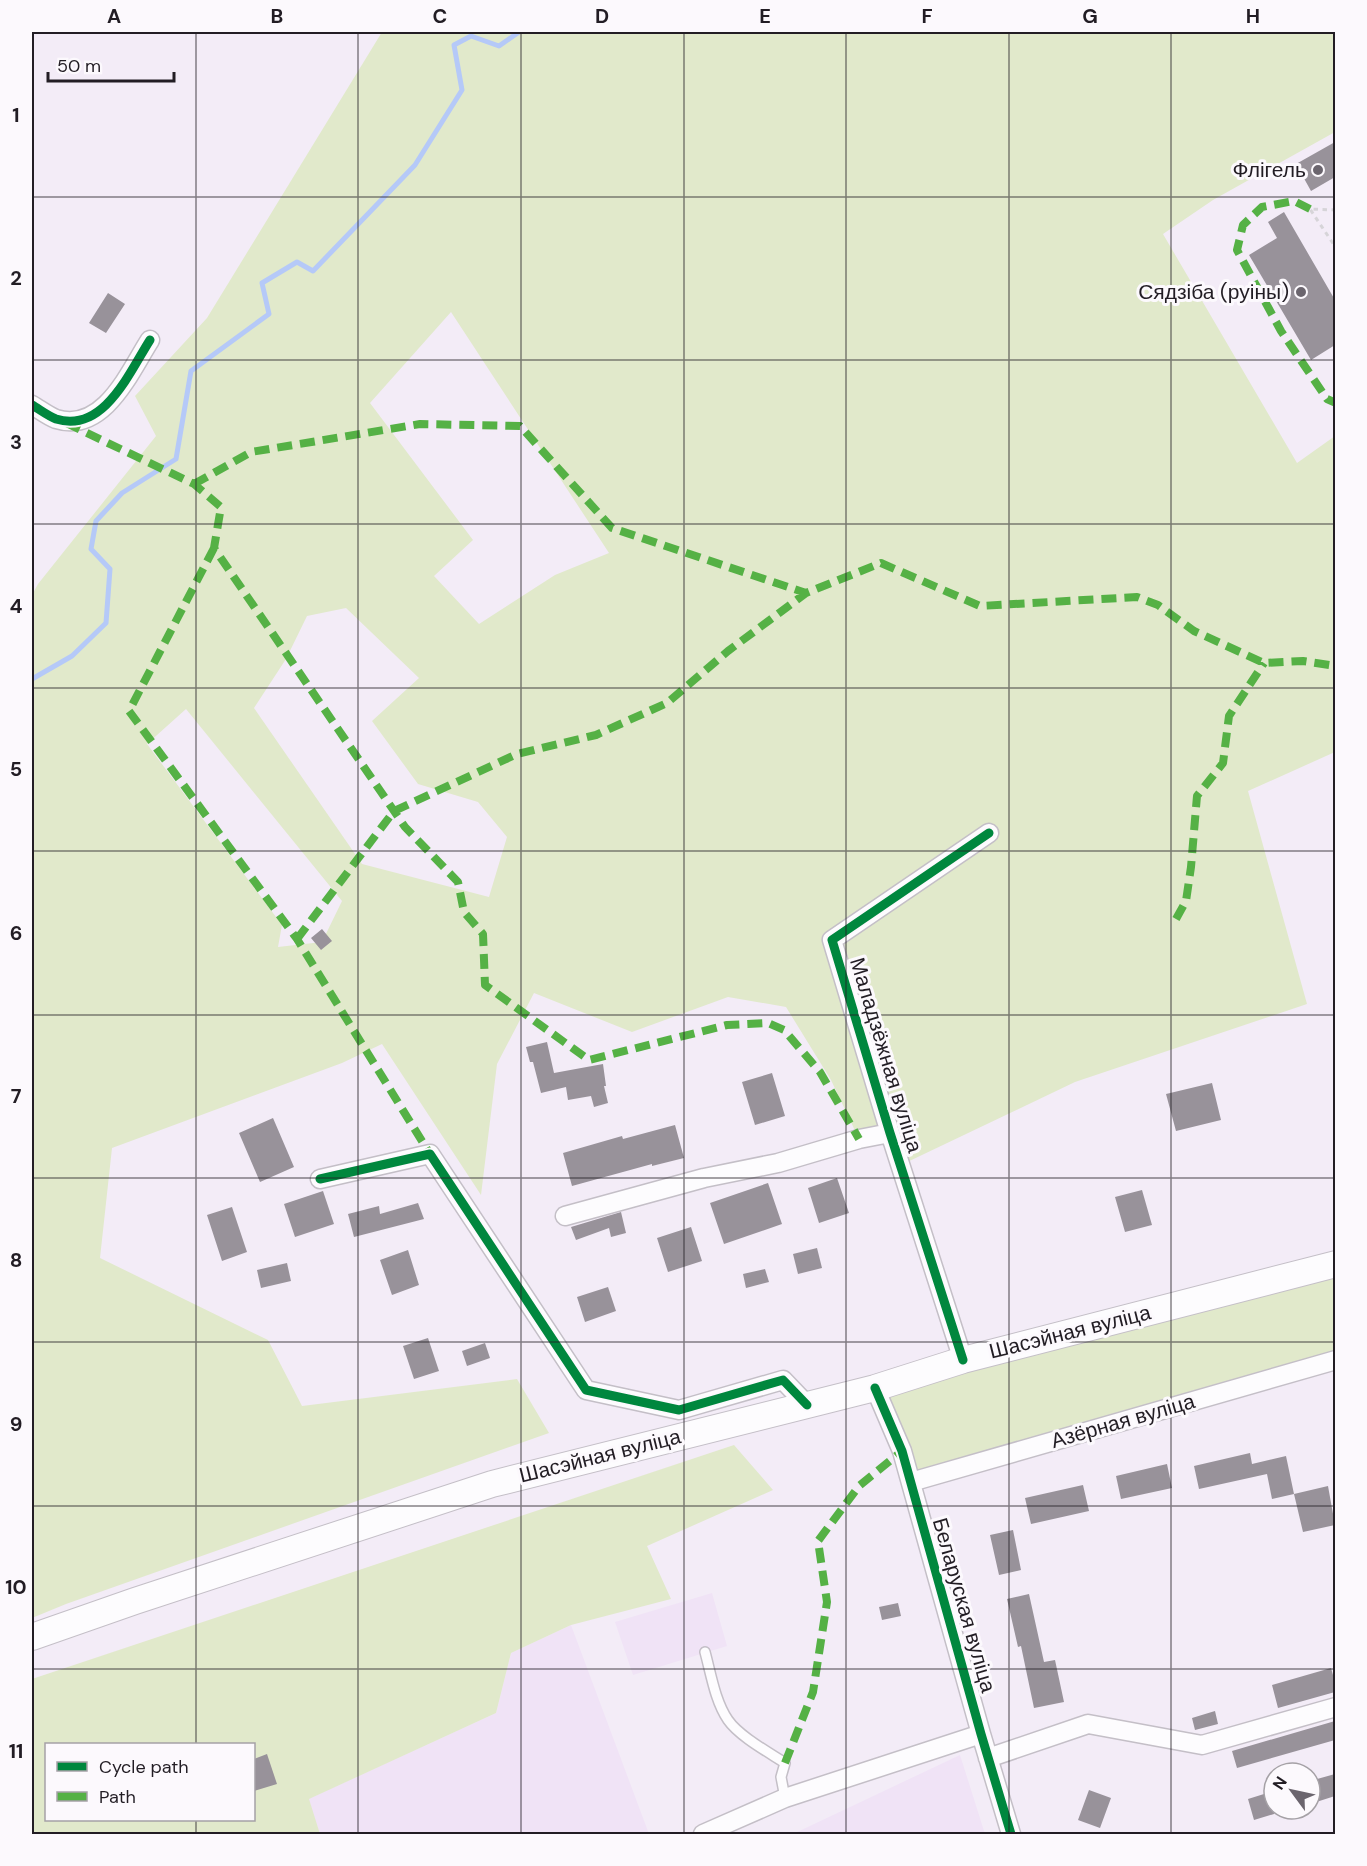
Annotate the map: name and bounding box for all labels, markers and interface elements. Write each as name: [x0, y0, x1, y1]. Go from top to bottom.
text: A: [107, 3, 121, 29]
text: B: [271, 3, 283, 29]
text: C: [433, 3, 447, 29]
text: D: [595, 3, 609, 29]
text: E: [759, 3, 771, 29]
text: F: [921, 3, 933, 29]
text: G: [1082, 3, 1098, 29]
text: H: [1246, 3, 1260, 29]
scale bar: [48, 45, 174, 83]
text: 50 m: [57, 54, 101, 78]
text: 1: [12, 102, 20, 128]
place label: Флігель: [1232, 156, 1306, 184]
marker: Флігель: [1311, 163, 1325, 177]
text: 2: [10, 265, 22, 291]
place label: Сядзіба (руіны): [1138, 278, 1289, 306]
marker: Сядзіба (руіны): [1294, 285, 1308, 299]
text: 3: [10, 429, 22, 455]
text: 4: [10, 593, 23, 619]
text: 5: [10, 756, 22, 782]
text: 6: [10, 920, 22, 946]
street label: Маладзёжная вуліца: [843, 954, 929, 1156]
text: 7: [11, 1083, 22, 1109]
text: 8: [10, 1247, 22, 1273]
street label: Шасэйная вуліца: [986, 1298, 1154, 1366]
street label: Азёрная вуліца: [1048, 1387, 1199, 1455]
text: 9: [10, 1411, 22, 1437]
street label: Шасэйная вуліца: [516, 1422, 684, 1490]
street label: Беларуская вуліца: [926, 1514, 1002, 1696]
text: 10: [5, 1574, 27, 1600]
text: 11: [9, 1738, 23, 1764]
legend: [45, 1743, 255, 1821]
text: Cycle path: [99, 1755, 189, 1779]
north arrow: [1262, 1761, 1322, 1821]
text: N: [1268, 1772, 1292, 1794]
text: Path: [99, 1785, 136, 1809]

